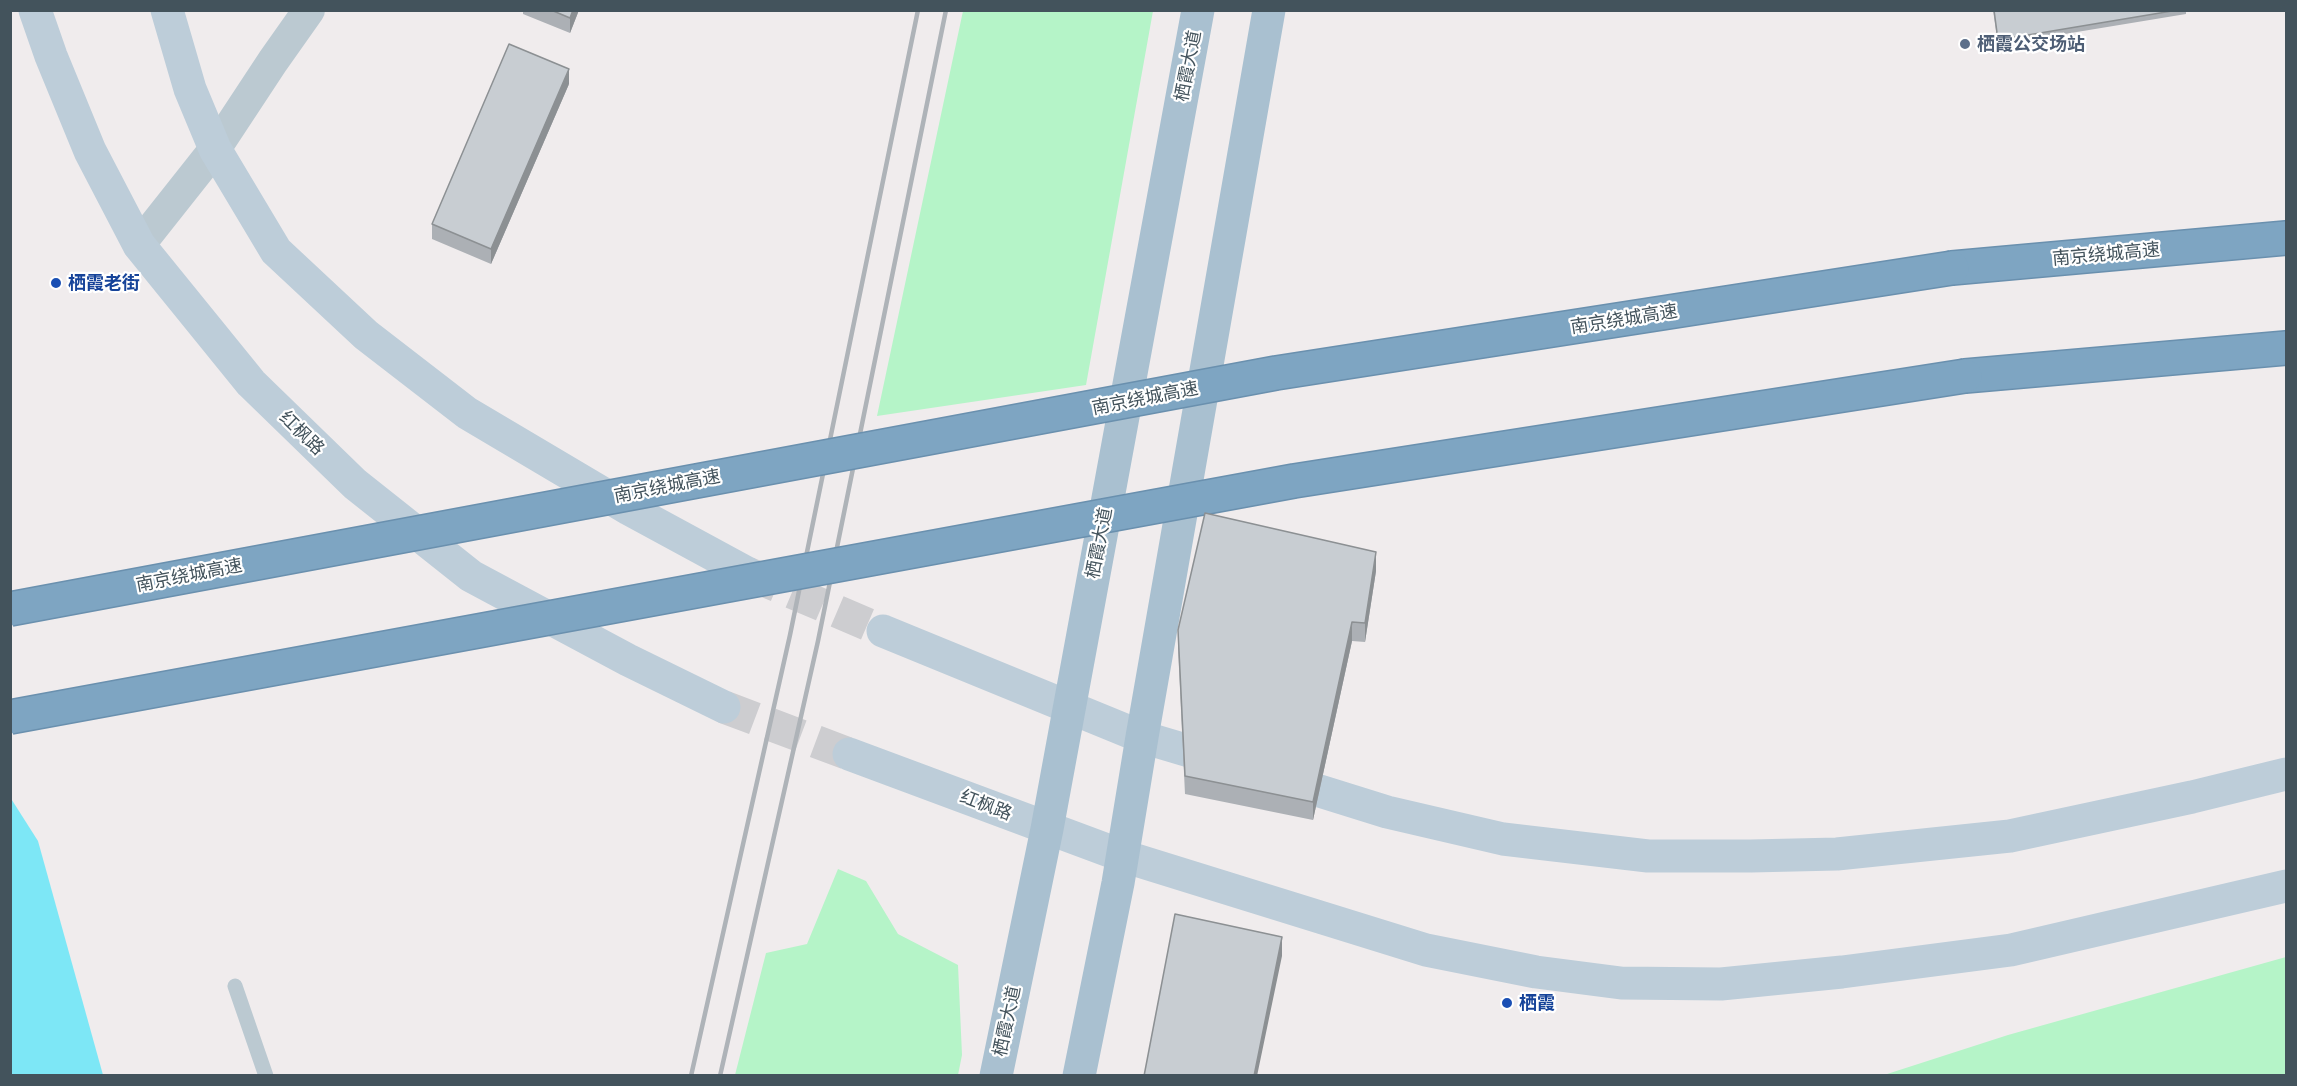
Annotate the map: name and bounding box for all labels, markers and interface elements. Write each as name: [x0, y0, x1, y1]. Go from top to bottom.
street label: 栖霞大道: [1171, 29, 1205, 103]
place label: 栖霞公交场站: [1977, 33, 2085, 55]
marker: 栖霞公交场站: [1958, 37, 1972, 51]
street label: 南京绕城高速: [2051, 239, 2161, 269]
place label: 栖霞老街: [68, 272, 140, 294]
marker: 栖霞老街: [49, 276, 63, 290]
street label: 南京绕城高速: [1569, 300, 1679, 338]
street label: 南京绕城高速: [1090, 377, 1200, 419]
street label: 红枫路: [275, 406, 329, 460]
street label: 南京绕城高速: [612, 465, 722, 507]
street label: 栖霞大道: [1082, 506, 1116, 580]
street label: 南京绕城高速: [134, 554, 244, 596]
street label: 红枫路: [957, 785, 1015, 825]
street label: 栖霞大道: [989, 984, 1025, 1058]
place label: 栖霞: [1519, 992, 1555, 1014]
marker: 栖霞: [1500, 996, 1514, 1010]

